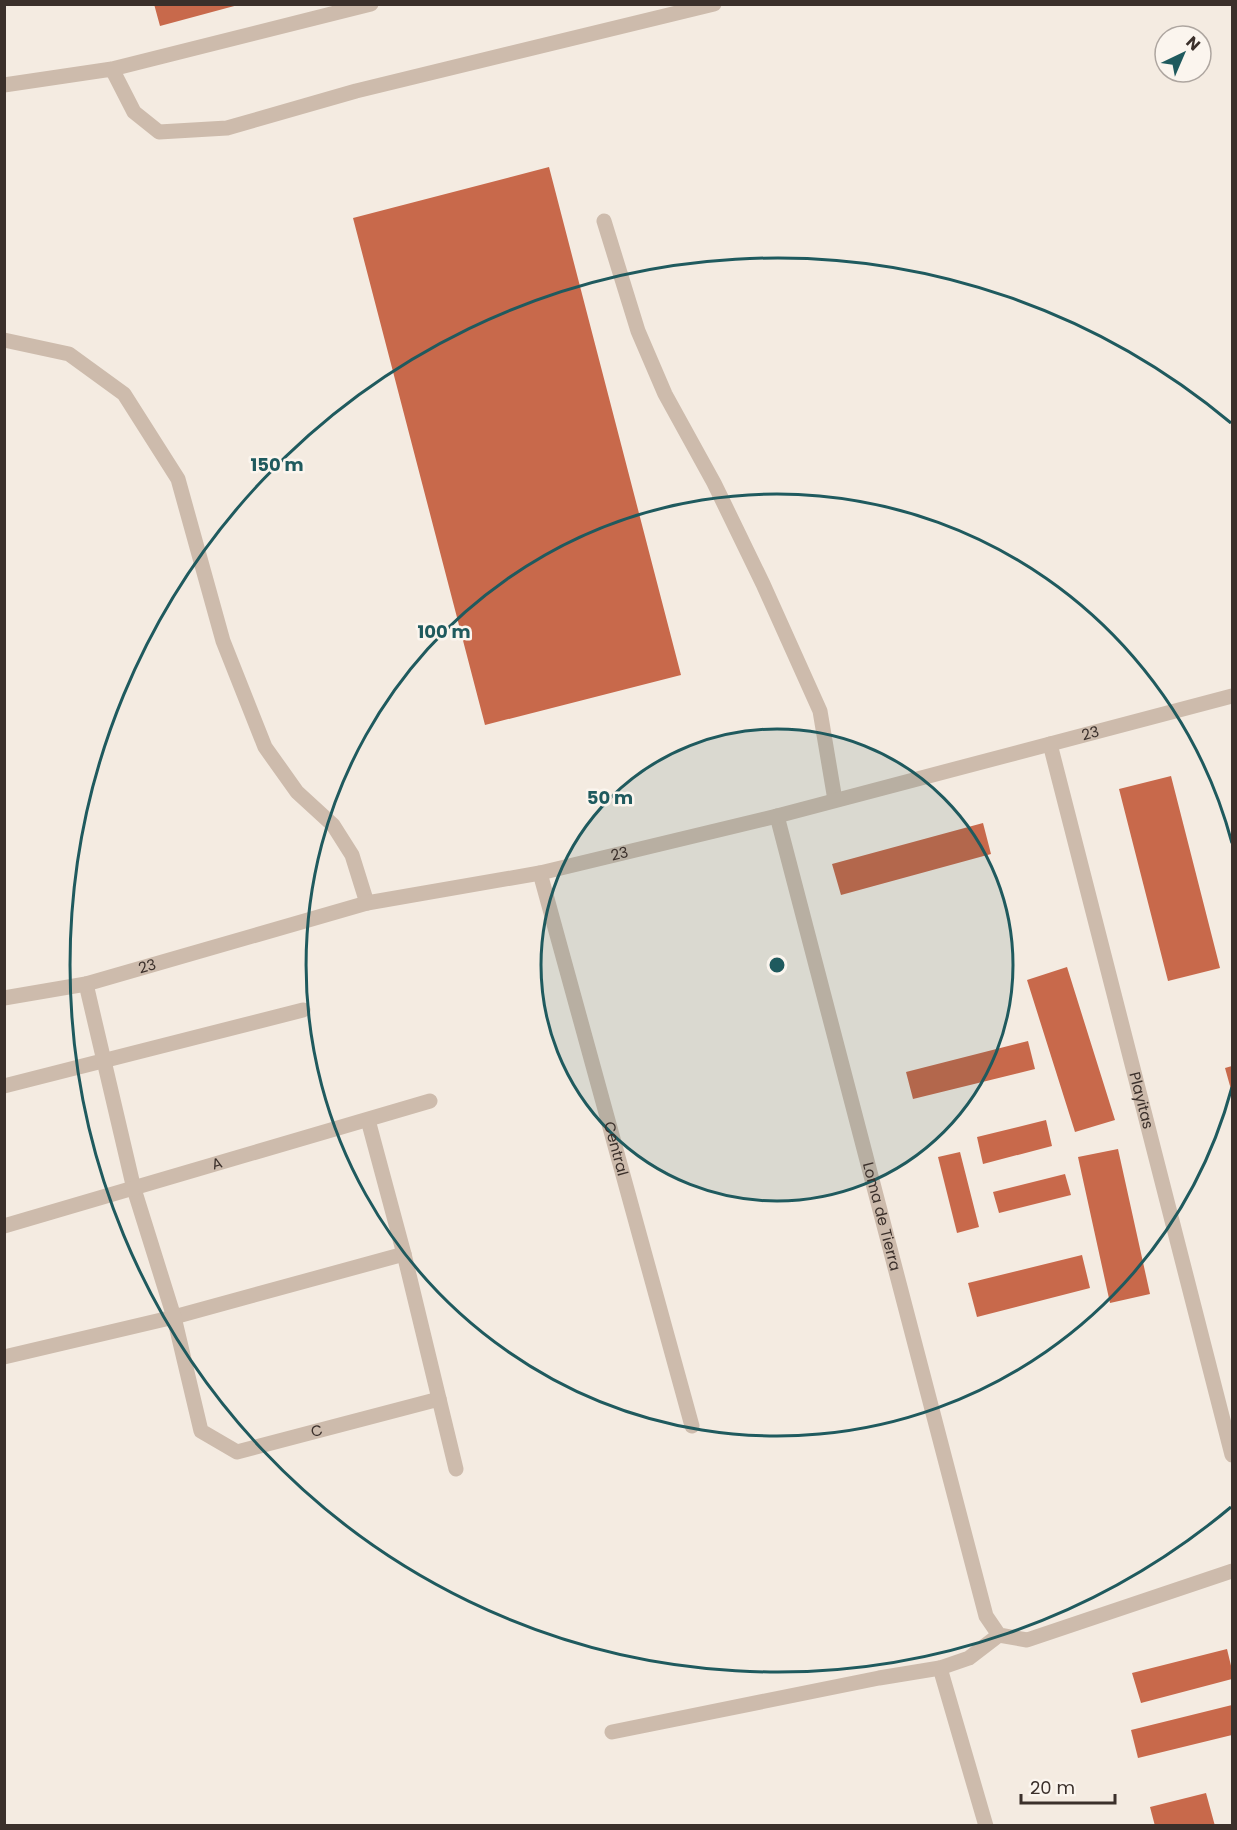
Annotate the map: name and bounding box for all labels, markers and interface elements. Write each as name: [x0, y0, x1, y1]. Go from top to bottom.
north arrow: [1153, 24, 1213, 84]
text: N: [1181, 31, 1205, 56]
text: 150 m: [250, 452, 304, 477]
text: 100 m: [417, 619, 471, 644]
street label: 23: [1079, 721, 1101, 745]
text: 50 m: [587, 785, 633, 810]
street label: 23: [608, 841, 630, 866]
street label: 23: [136, 953, 158, 978]
centre of rings: [767, 955, 787, 975]
street label: Playitas: [1124, 1070, 1159, 1131]
street label: Central: [599, 1119, 634, 1178]
street label: A: [209, 1152, 225, 1175]
street label: Loma de Tierra: [858, 1160, 906, 1273]
street label: C: [308, 1419, 325, 1442]
scale bar: [1021, 1767, 1116, 1805]
text: 20 m: [1030, 1775, 1075, 1800]

